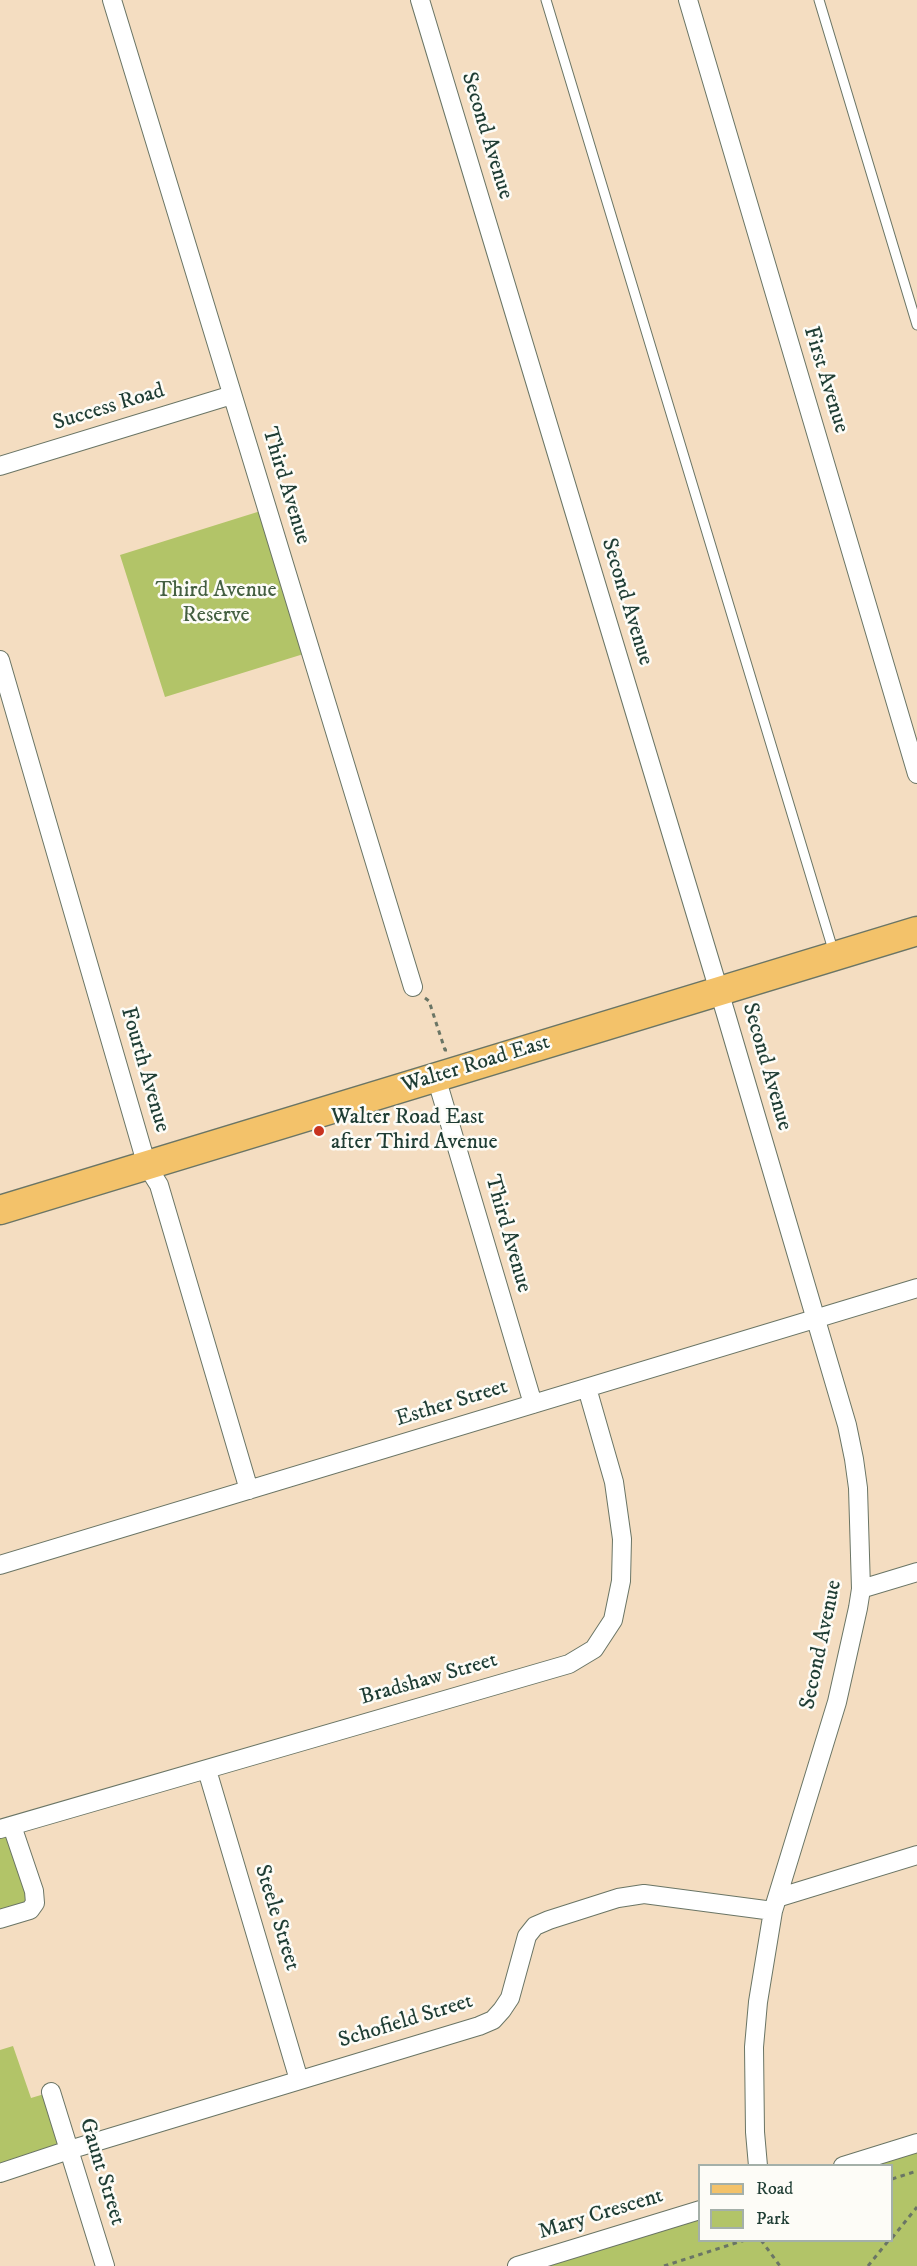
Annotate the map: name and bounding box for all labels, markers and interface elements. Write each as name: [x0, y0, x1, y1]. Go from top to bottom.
street label: Second Avenue: [454, 69, 518, 203]
street label: First Avenue: [796, 324, 854, 436]
street label: Success Road: [50, 379, 168, 437]
street label: Third Avenue: [255, 424, 315, 548]
street label: Second Avenue: [594, 535, 658, 669]
park label: Third Avenue Reserve: [155, 578, 277, 630]
street label: Second Avenue: [735, 1000, 797, 1134]
street label: Fourth Avenue: [114, 1004, 174, 1136]
street label: Walter Road East: [399, 1030, 553, 1100]
place label: Walter Road East after Third Avenue: [331, 1105, 498, 1156]
marker: Walter Road East after Third Avenue: [312, 1124, 326, 1138]
street label: Third Avenue: [478, 1172, 536, 1296]
street label: Esther Street: [393, 1374, 511, 1434]
street label: Second Avenue: [795, 1578, 849, 1712]
street label: Bradshaw Street: [357, 1648, 501, 1712]
street label: Steele Street: [247, 1862, 305, 1974]
street label: Schofield Street: [336, 1989, 476, 2055]
street label: Gaunt Street: [72, 2115, 130, 2229]
legend: [698, 2164, 893, 2242]
text: Road: [756, 2178, 793, 2200]
street label: Mary Crescent: [535, 2184, 667, 2246]
text: Park: [756, 2208, 790, 2230]

